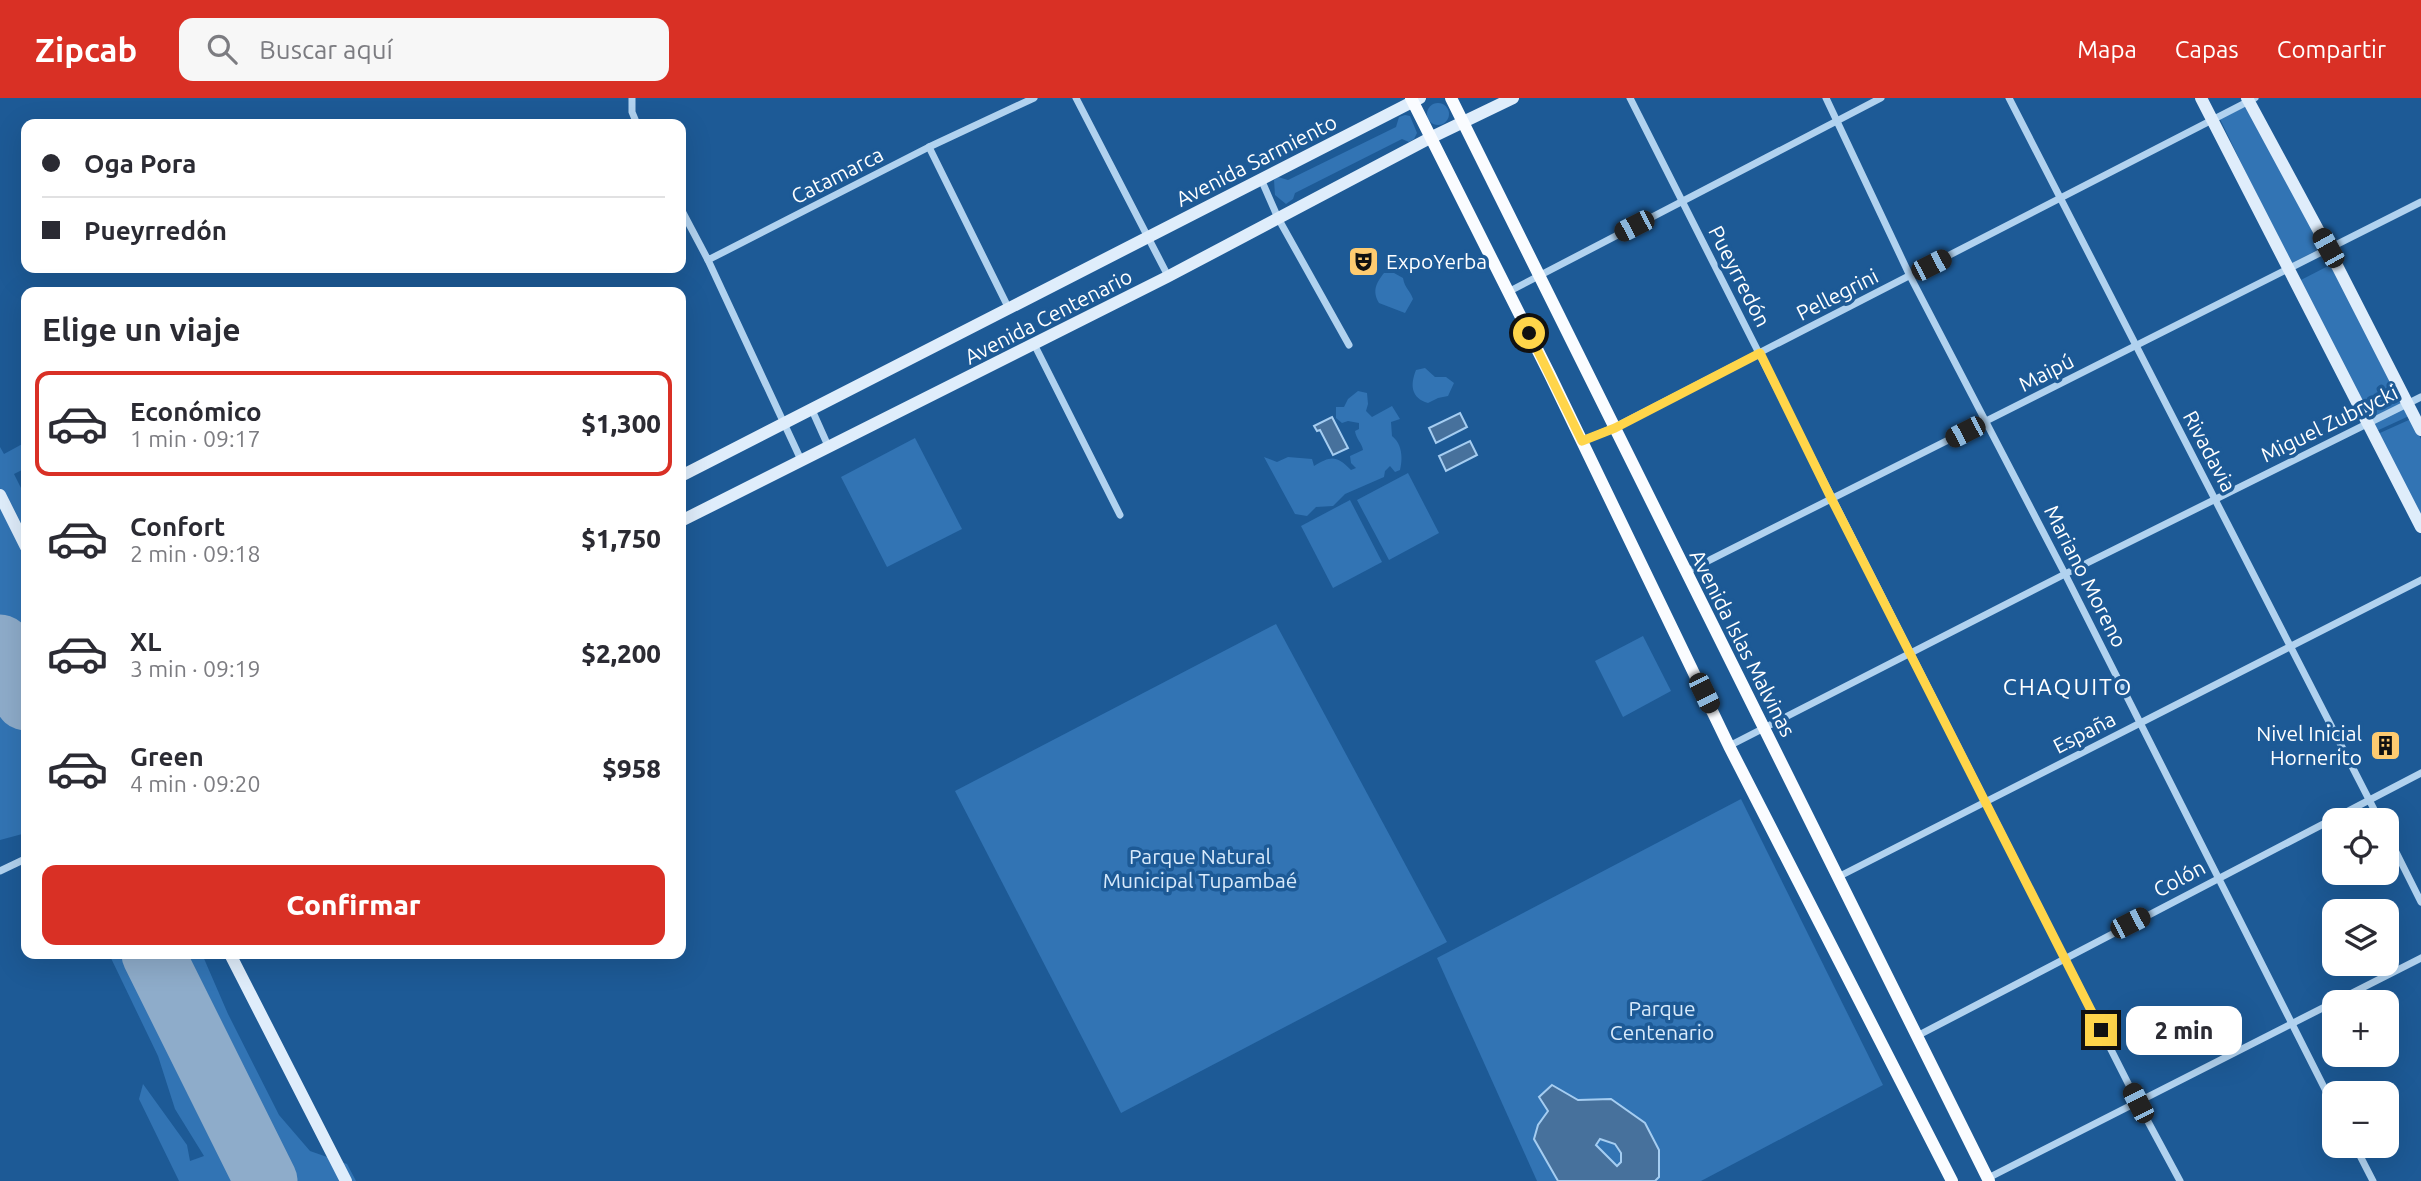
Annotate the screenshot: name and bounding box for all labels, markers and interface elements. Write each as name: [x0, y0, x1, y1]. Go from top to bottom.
search box: [179, 18, 669, 81]
icon: search: [203, 30, 241, 68]
text: Zipcab: [35, 31, 137, 68]
text: Buscar aquí: [259, 35, 393, 64]
text: Mapa: [2077, 36, 2137, 63]
text: Capas: [2175, 36, 2239, 63]
text: Compartir: [2277, 36, 2386, 63]
street label: Avenida Sarmiento: [1172, 109, 1340, 211]
street label: Catamarca: [787, 142, 887, 208]
text: Oga Pora: [84, 149, 196, 178]
car: [1611, 207, 1658, 245]
text: Pueyrredón: [84, 216, 227, 245]
street label: Pueyrredón: [1704, 221, 1776, 331]
car: [2309, 225, 2348, 271]
theatre icon: ExpoYerba: [1346, 244, 1380, 278]
car: [1908, 246, 1955, 284]
place label: ExpoYerba: [1386, 249, 1487, 273]
street label: Avenida Centenario: [960, 263, 1136, 369]
street label: Pellegrini: [1792, 263, 1882, 325]
text: Elige un viaje: [42, 311, 241, 347]
route start: [1513, 317, 1545, 349]
street label: Maipú: [2015, 348, 2077, 396]
street label: Miguel Zubrycki: [2257, 379, 2401, 467]
icon: car: [46, 392, 109, 455]
text: Económico: [130, 397, 262, 426]
street label: Rivadavia: [2179, 406, 2241, 496]
text: $1,300: [581, 409, 661, 438]
car: [1942, 413, 1989, 451]
text: 1 min · 09:17: [130, 426, 261, 451]
street label: Mariano Moreno: [2040, 501, 2132, 651]
icon: car: [46, 507, 109, 570]
text: Confort: [130, 512, 225, 541]
text: $1,750: [581, 524, 661, 553]
text: 2 min · 09:18: [130, 541, 261, 566]
street label: Avenida Islas Malvinas: [1685, 545, 1801, 741]
icon: car: [46, 622, 109, 685]
text: XL: [130, 627, 161, 656]
text: $2,200: [581, 639, 661, 668]
text: 3 min · 09:19: [130, 656, 261, 681]
car: [1686, 670, 1723, 716]
district label: CHAQUITO: [2003, 674, 2133, 699]
street label: España: [2049, 706, 2119, 758]
place label: Nivel Inicial Hornerito: [2256, 721, 2362, 769]
building icon: Nivel Inicial Hornerito: [2368, 728, 2402, 762]
icon: car: [46, 737, 109, 800]
text: Green: [130, 742, 204, 771]
text: $958: [602, 754, 661, 783]
text: 4 min · 09:20: [130, 771, 261, 796]
map controls: [2322, 808, 2399, 1158]
button: locate: [2322, 808, 2399, 885]
park label: Parque Natural Municipal Tupambaé: [1103, 844, 1297, 892]
street label: Colón: [2149, 855, 2209, 901]
button: Confirmar: [42, 865, 665, 945]
button: layers: [2322, 899, 2399, 976]
car: [2107, 904, 2154, 942]
button: +: [2322, 990, 2399, 1067]
park label: Parque Centenario: [1610, 996, 1714, 1044]
callout: 2 min: [2126, 1006, 2241, 1054]
route end: [2085, 1014, 2117, 1046]
text: 2 min: [2155, 1018, 2213, 1043]
car: [2120, 1080, 2157, 1126]
button: −: [2322, 1081, 2399, 1158]

